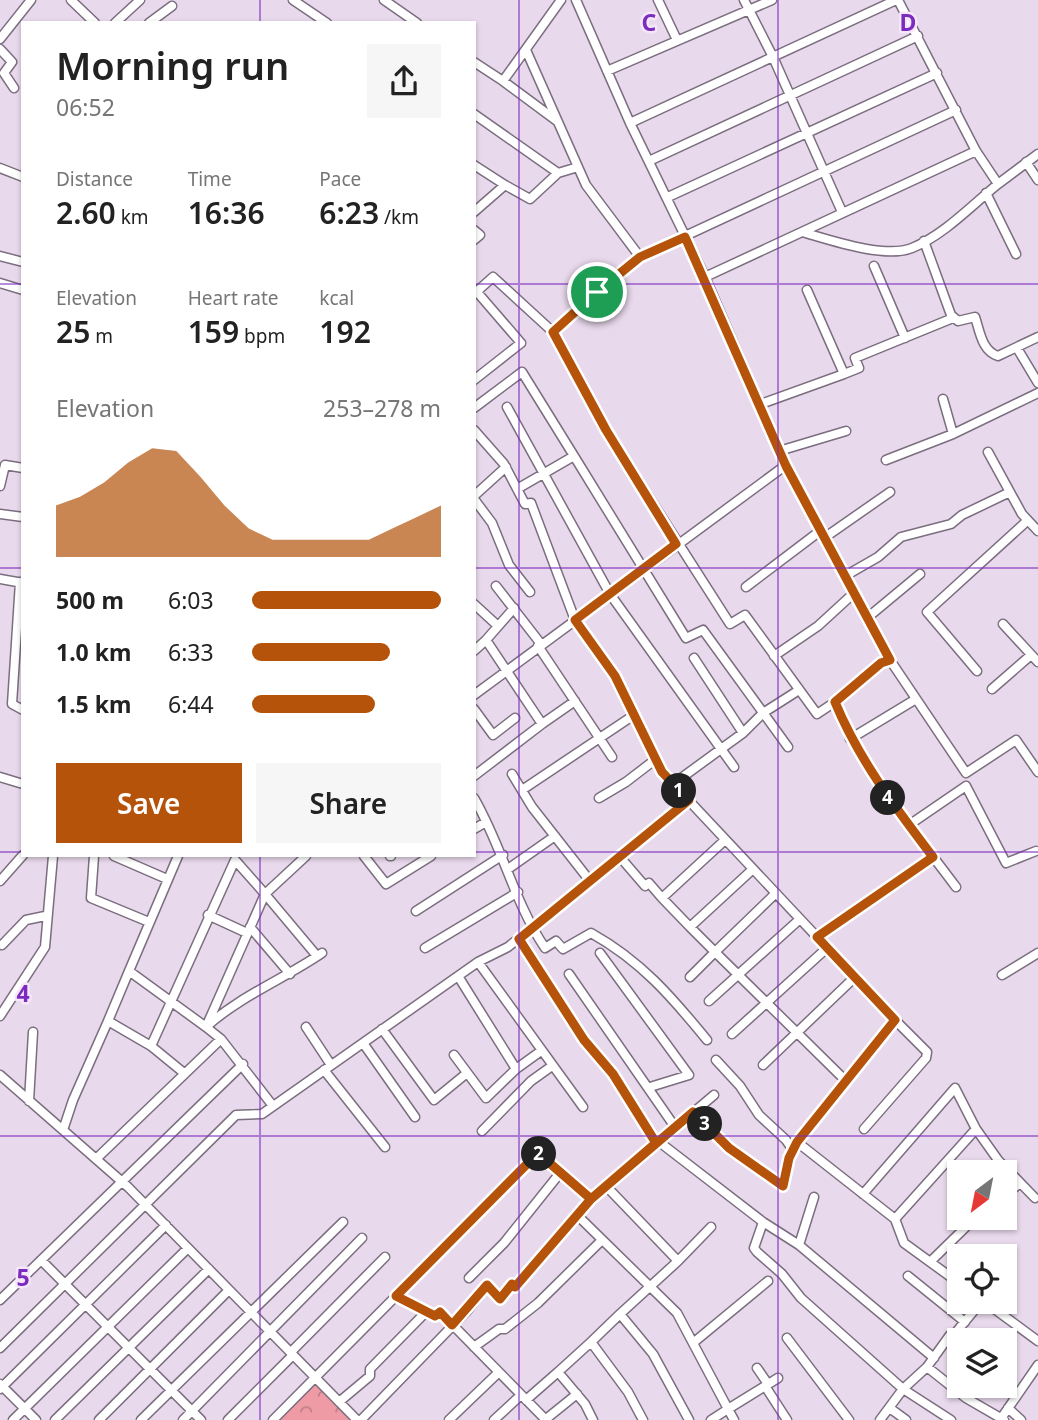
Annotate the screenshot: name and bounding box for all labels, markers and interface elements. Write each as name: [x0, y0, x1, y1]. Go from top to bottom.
text: C: [642, 6, 657, 38]
text: D: [900, 6, 916, 38]
text: Morning run: [56, 39, 289, 91]
button: share: [367, 44, 441, 118]
text: 06:52: [56, 91, 115, 123]
text: Distance: [56, 166, 133, 192]
text: Time: [188, 166, 232, 192]
text: Pace: [319, 166, 361, 192]
text: 2.60: [56, 192, 116, 233]
text: 16:36: [188, 192, 265, 233]
text: 6:23: [319, 192, 379, 233]
text: km: [116, 204, 149, 230]
text: /km: [379, 204, 419, 230]
pin: [567, 262, 627, 322]
icon: arrive: [578, 273, 616, 311]
text: Elevation: [56, 285, 137, 311]
text: Heart rate: [188, 285, 278, 311]
text: kcal: [319, 285, 354, 311]
text: 25: [56, 311, 90, 352]
text: 159: [188, 311, 239, 352]
text: 192: [319, 311, 371, 352]
text: m: [90, 323, 113, 349]
text: bpm: [239, 323, 285, 349]
text: Elevation: [56, 392, 154, 424]
text: 253–278 m: [323, 392, 441, 424]
text: 500 m: [56, 584, 124, 616]
text: 6:03: [168, 584, 214, 616]
text: 1.0 km: [56, 636, 131, 668]
text: 6:33: [168, 636, 214, 668]
text: 1.5 km: [56, 688, 131, 720]
text: 6:44: [168, 688, 214, 720]
button: Save: [56, 763, 242, 843]
button: Share: [256, 763, 441, 843]
pin: 1: [662, 774, 696, 808]
text: 1: [673, 777, 684, 803]
pin: 4: [870, 780, 906, 816]
text: 4: [882, 784, 893, 810]
text: 4: [16, 977, 30, 1009]
pin: 3: [688, 1106, 722, 1142]
text: 3: [699, 1110, 710, 1136]
pin: 2: [522, 1136, 556, 1172]
text: 2: [533, 1140, 544, 1166]
north arrow: [947, 1160, 1017, 1230]
map controls: [947, 1160, 1017, 1398]
button: locate: [947, 1244, 1017, 1314]
text: 5: [16, 1261, 30, 1293]
button: layers: [947, 1328, 1017, 1398]

